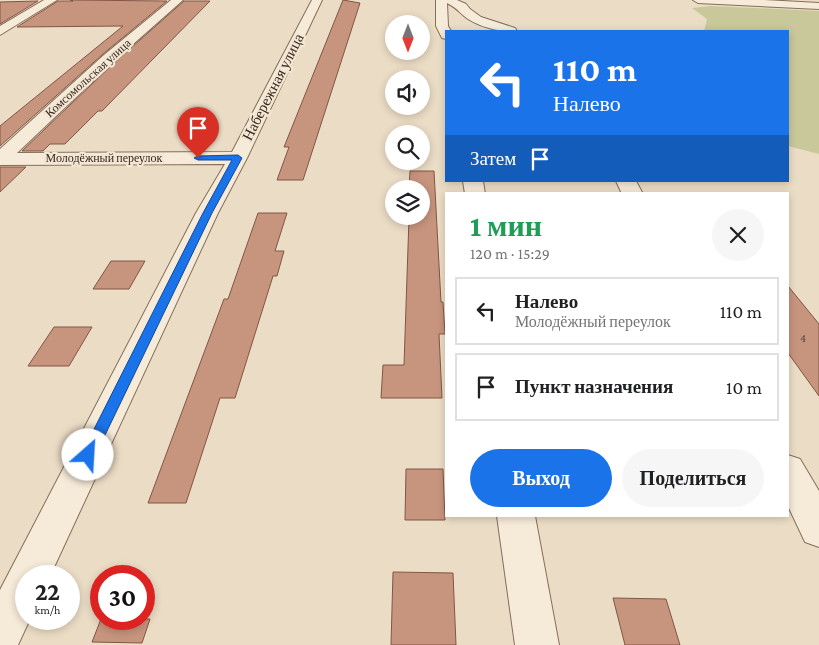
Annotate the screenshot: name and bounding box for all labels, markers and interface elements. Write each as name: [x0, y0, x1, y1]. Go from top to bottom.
north arrow: [385, 15, 430, 60]
map controls: [385, 15, 430, 225]
street label: Набережная улица: [239, 31, 307, 143]
street label: Комсомольская улица: [42, 35, 134, 120]
icon: left: [470, 50, 535, 115]
text: 110 m: [553, 50, 637, 89]
button: sound: [385, 70, 430, 115]
text: Налево: [553, 91, 621, 116]
pin: [177, 107, 219, 158]
icon: arrive: [184, 114, 212, 142]
button: search: [385, 125, 430, 170]
icon: arrive: [526, 145, 554, 173]
text: Затем: [470, 148, 516, 169]
street label: Молодёжный переулок: [46, 151, 163, 165]
button: layers: [385, 180, 430, 225]
text: 1 мин: [470, 209, 542, 242]
button: close: [712, 209, 764, 261]
text: 120 m · 15:29: [470, 245, 550, 262]
text: Налево: [515, 291, 578, 312]
icon: left: [472, 297, 500, 325]
text: 110 m: [720, 301, 762, 322]
text: Молодёжный переулок: [515, 313, 671, 330]
house number: 4: [800, 331, 806, 345]
icon: arrive: [472, 373, 500, 401]
text: Пункт назначения: [515, 376, 673, 397]
text: 10 m: [726, 377, 762, 398]
position arrow: [61, 428, 113, 480]
button: Выход: [470, 449, 612, 507]
button: Поделиться: [622, 449, 764, 507]
speed limit sign: 30: [90, 565, 155, 630]
text: 22: [35, 578, 60, 605]
text: km/h: [35, 603, 60, 617]

